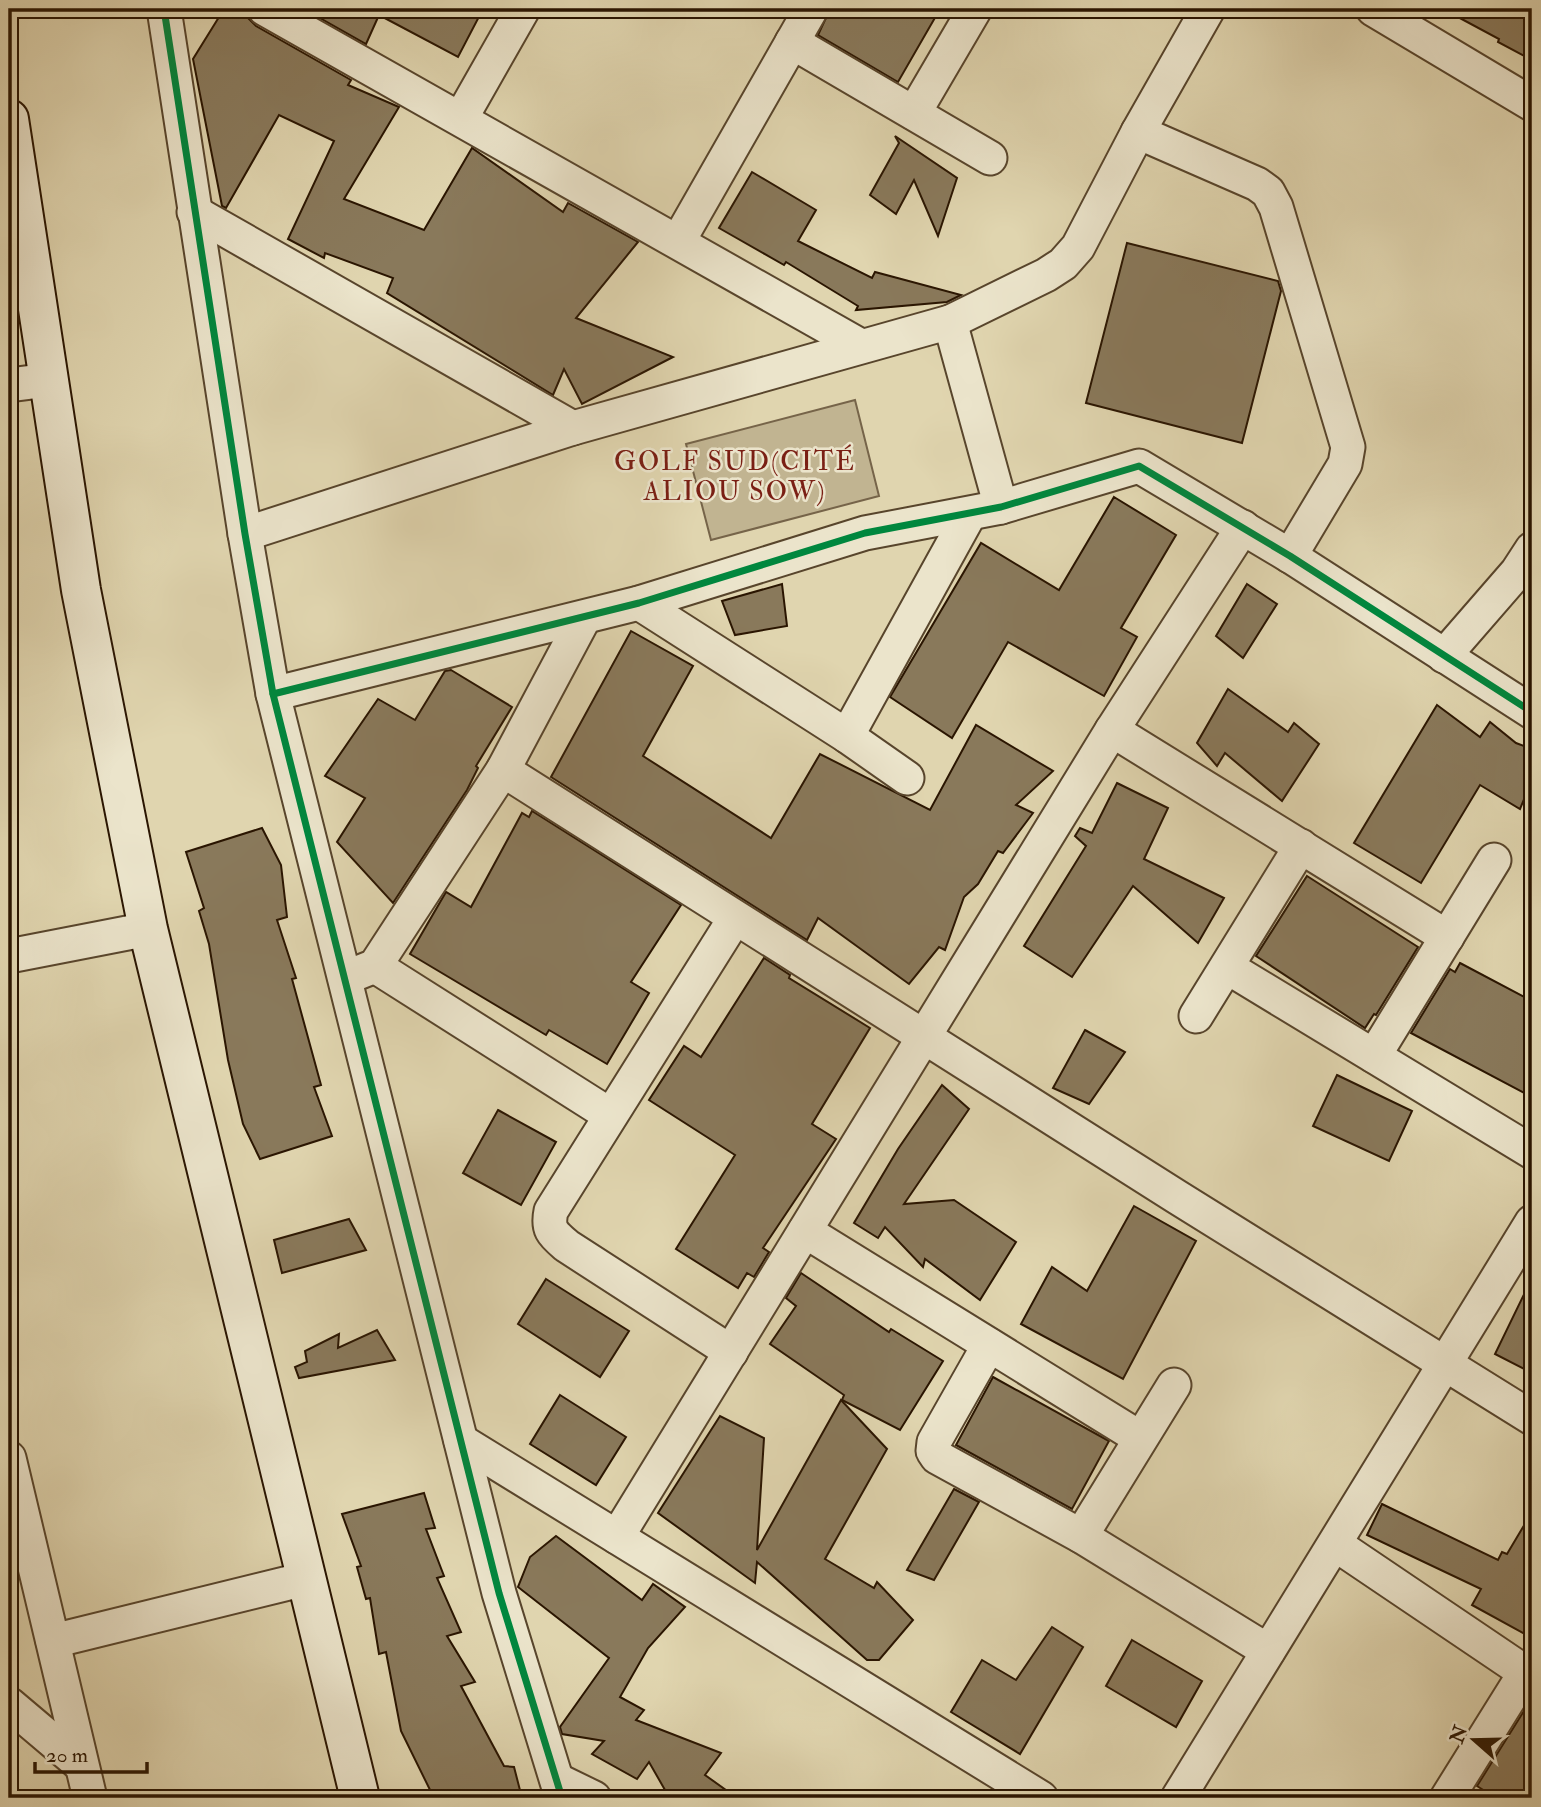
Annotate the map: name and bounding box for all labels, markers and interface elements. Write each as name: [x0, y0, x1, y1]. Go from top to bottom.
district label: GOLF SUD(CITÉ ALIOU SOW): [614, 444, 856, 508]
north arrow: [1440, 1706, 1510, 1776]
text: N: [1444, 1722, 1473, 1748]
scale bar: [35, 1730, 147, 1774]
text: 20 m: [46, 1742, 88, 1769]

